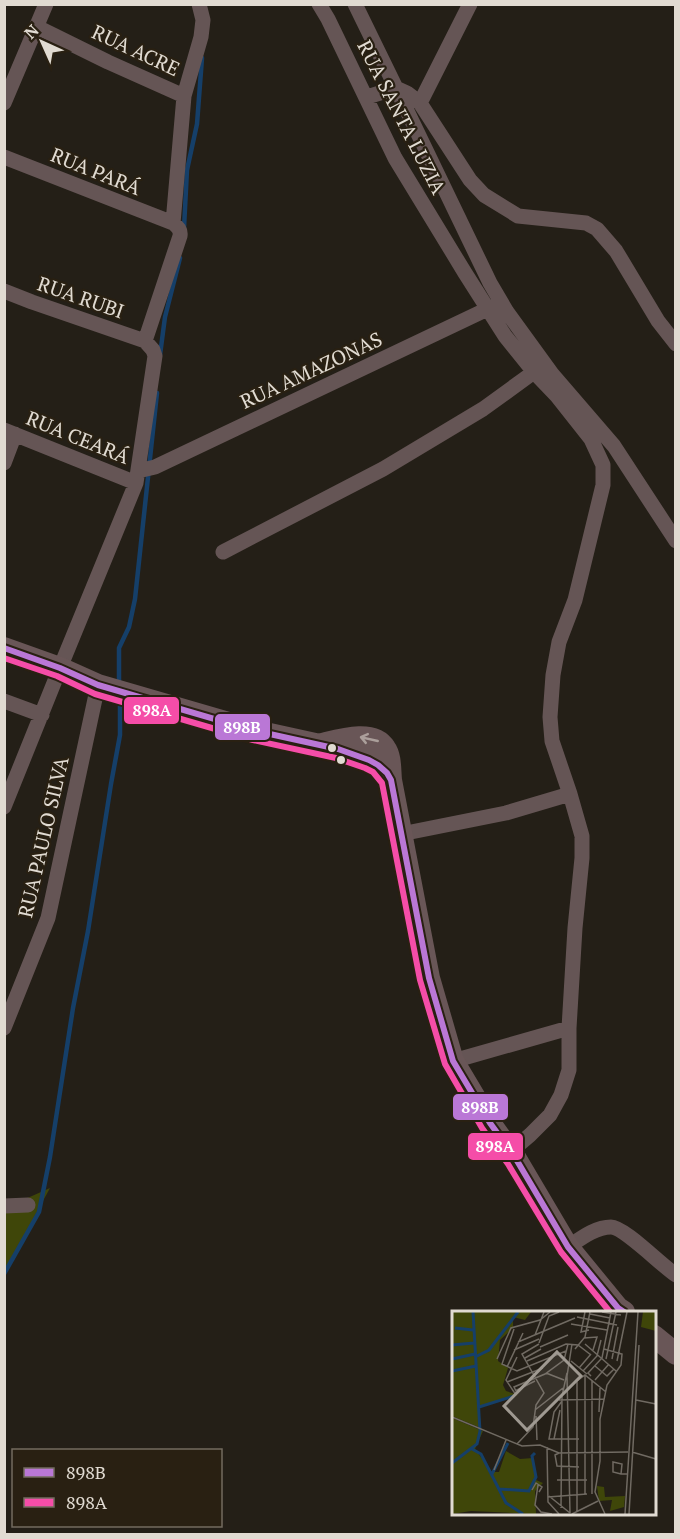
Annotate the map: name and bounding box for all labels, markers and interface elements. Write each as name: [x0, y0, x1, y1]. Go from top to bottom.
north arrow: [12, 12, 72, 72]
street label: RUA ACRE: [88, 18, 184, 82]
text: N: [19, 19, 43, 43]
street label: RUA SANTA LUZIA: [351, 35, 453, 199]
street label: RUA PARÁ: [47, 141, 145, 201]
street label: RUA RUBI: [34, 270, 128, 324]
street label: RUA AMAZONAS: [236, 325, 386, 415]
street label: RUA CEARÁ: [22, 404, 134, 470]
line badge: 898A: [123, 696, 180, 725]
text: 898A: [133, 699, 172, 721]
line badge: 898B: [214, 713, 271, 741]
text: 898B: [223, 716, 261, 738]
one-way arrow: [360, 733, 379, 744]
unlabelled marker: [326, 742, 338, 754]
street label: RUA PAULO SILVA: [11, 754, 75, 920]
unlabelled marker: [335, 754, 347, 766]
line badge: 898B: [452, 1093, 509, 1121]
text: 898B: [461, 1096, 499, 1118]
line badge: 898A: [467, 1132, 524, 1161]
text: 898A: [476, 1135, 515, 1157]
inset map: [452, 1311, 656, 1515]
legend: [12, 1449, 222, 1527]
text: 898B: [66, 1460, 106, 1484]
text: 898A: [66, 1490, 108, 1514]

